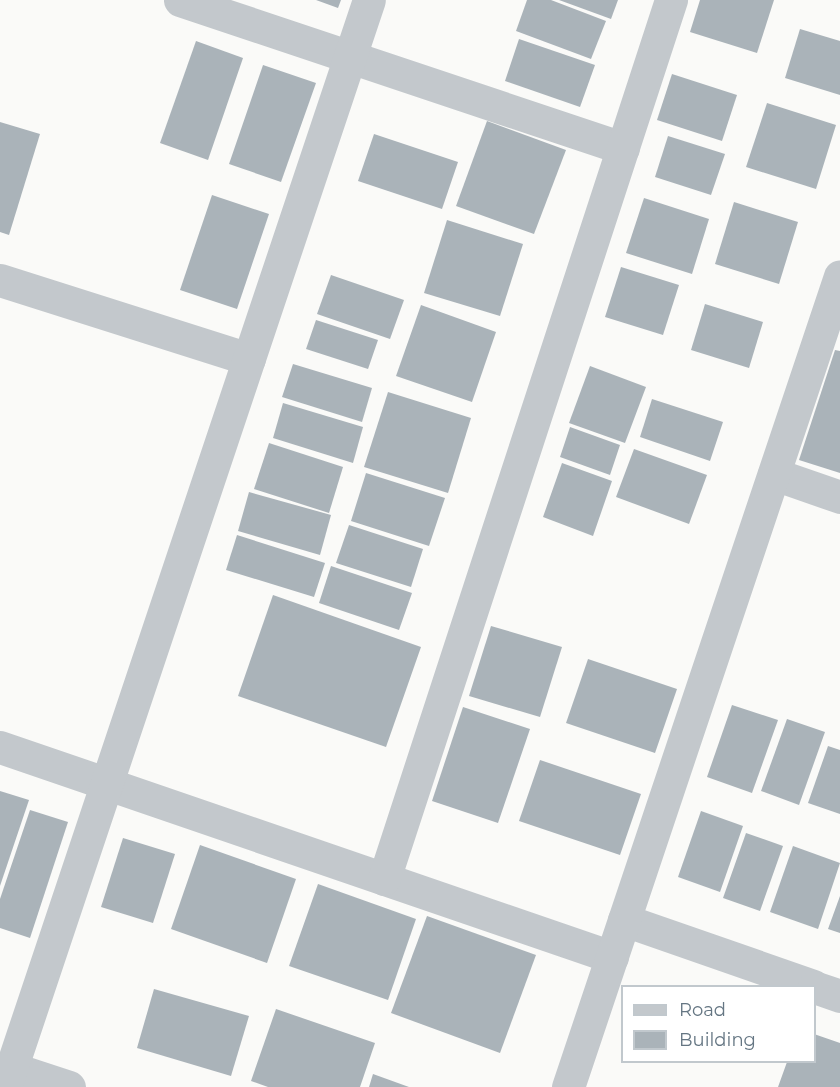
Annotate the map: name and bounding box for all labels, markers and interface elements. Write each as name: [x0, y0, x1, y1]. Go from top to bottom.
legend: [621, 985, 816, 1063]
text: Road: [679, 999, 726, 1021]
text: Building: [679, 1029, 756, 1051]

